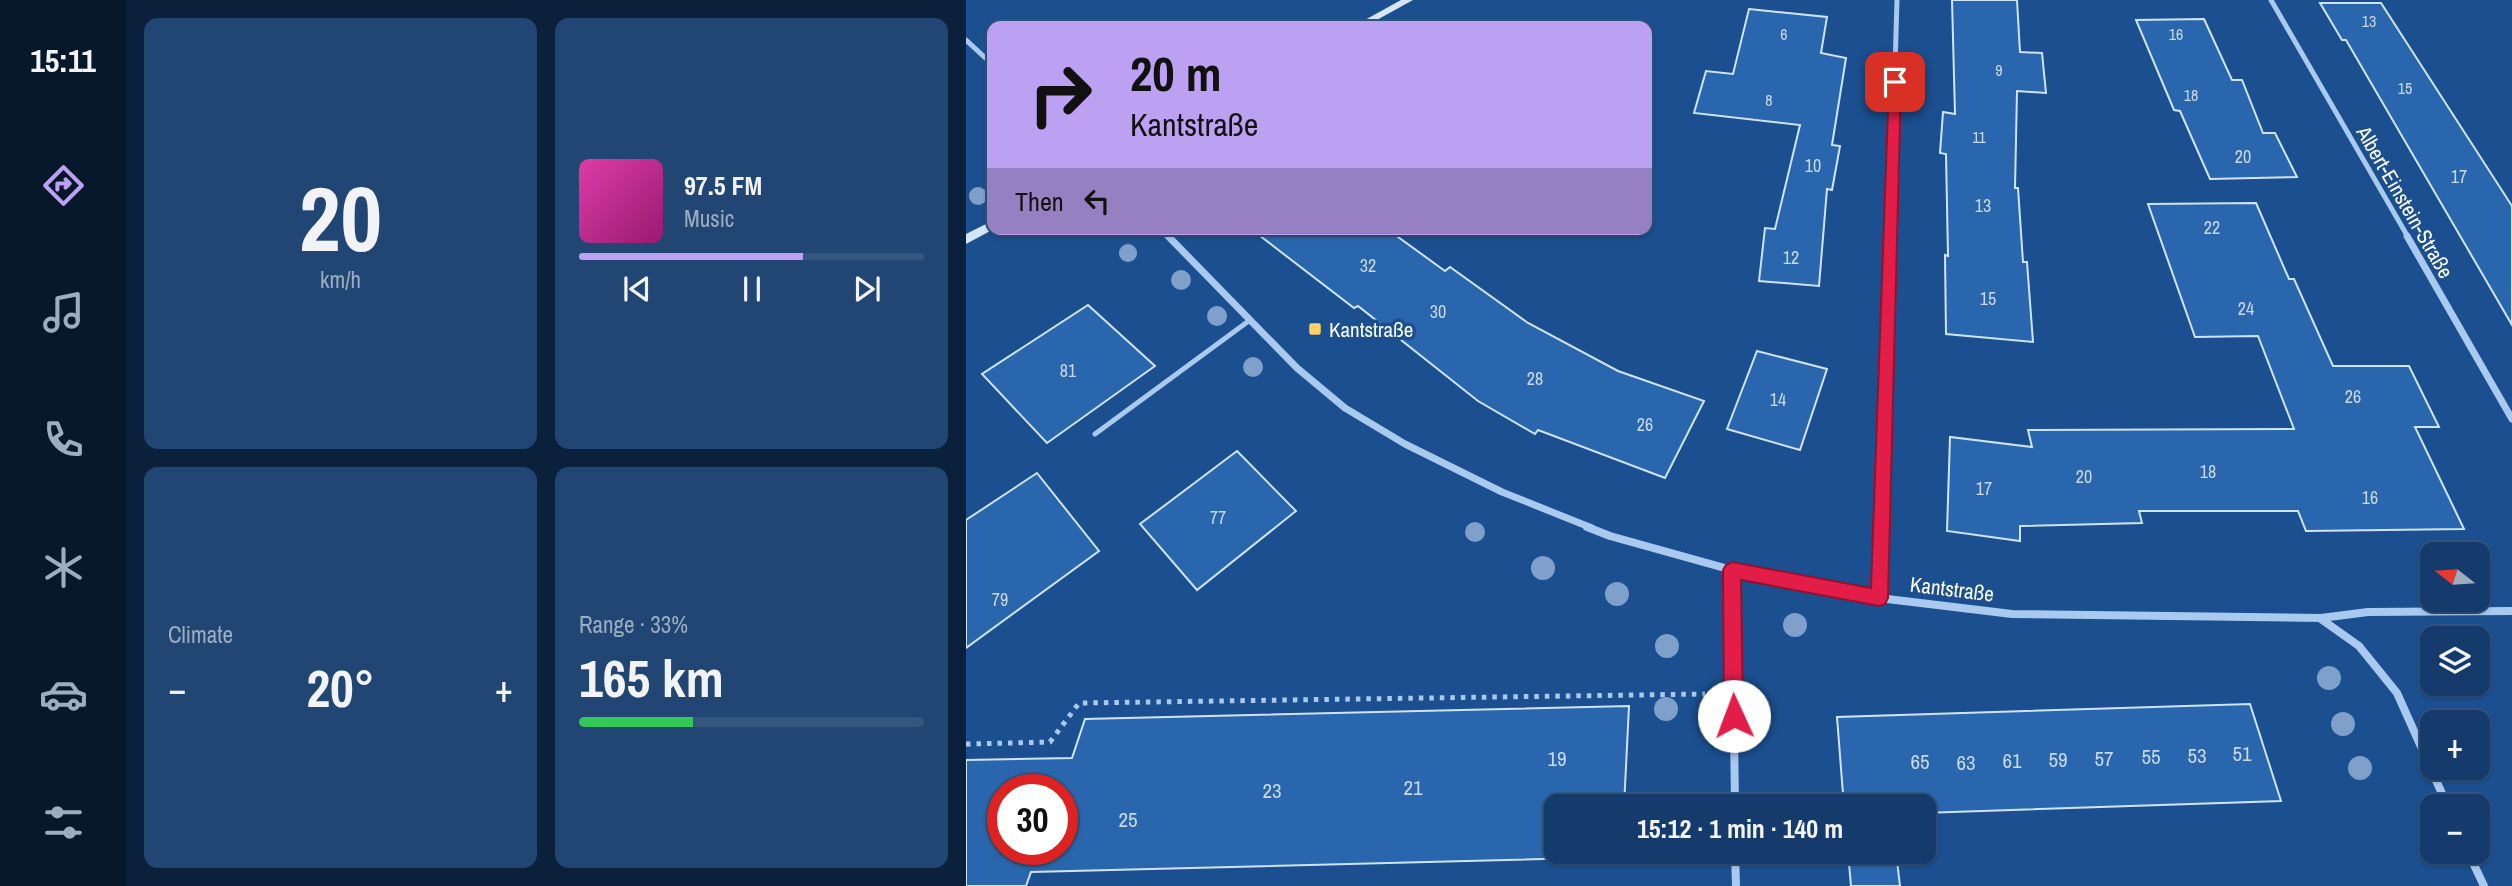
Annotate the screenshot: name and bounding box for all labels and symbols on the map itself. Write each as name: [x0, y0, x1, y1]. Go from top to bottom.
house number: 13: [2362, 10, 2376, 32]
house number: 6: [1780, 23, 1788, 45]
house number: 16: [2169, 23, 2183, 45]
pin: [1865, 52, 1925, 112]
house number: 9: [1995, 59, 2003, 81]
house number: 15: [2398, 77, 2412, 99]
house number: 18: [2184, 84, 2198, 106]
house number: 8: [1765, 89, 1773, 111]
street label: Albert-Einstein-Straße: [2349, 120, 2460, 283]
house number: 11: [1972, 126, 1987, 148]
house number: 20: [2235, 144, 2251, 169]
house number: 10: [1805, 153, 1821, 178]
house number: 17: [2451, 164, 2467, 189]
house number: 13: [1975, 193, 1991, 218]
house number: 22: [2204, 215, 2220, 240]
house number: 12: [1783, 245, 1799, 270]
house number: 32: [1360, 253, 1376, 278]
house number: 15: [1980, 286, 1996, 311]
house number: 24: [2238, 296, 2254, 321]
house number: 30: [1430, 299, 1446, 324]
place label: Kantstraße: [1329, 315, 1413, 344]
marker: Kantstraße: [1307, 321, 1323, 337]
house number: 81: [1060, 358, 1077, 383]
house number: 28: [1527, 366, 1543, 391]
house number: 26: [2345, 384, 2361, 409]
house number: 14: [1770, 387, 1786, 412]
house number: 26: [1637, 412, 1653, 437]
house number: 18: [2200, 459, 2216, 484]
house number: 20: [2076, 464, 2092, 489]
house number: 17: [1976, 476, 1992, 501]
house number: 16: [2362, 485, 2378, 510]
house number: 77: [1210, 505, 1226, 530]
north arrow: [2420, 542, 2490, 612]
street label: Kantstraße: [1908, 569, 1996, 609]
house number: 79: [992, 587, 1008, 612]
position arrow: [1697, 679, 1771, 753]
house number: 51: [2232, 739, 2252, 768]
house number: 53: [2187, 741, 2207, 770]
house number: 55: [2141, 742, 2161, 771]
house number: 19: [1547, 744, 1567, 773]
house number: 57: [2094, 744, 2114, 773]
house number: 59: [2048, 745, 2068, 774]
house number: 61: [2002, 746, 2022, 775]
house number: 65: [1910, 747, 1930, 776]
house number: 63: [1956, 748, 1976, 777]
house number: 21: [1403, 773, 1423, 802]
speed limit sign: 30: [987, 774, 1078, 865]
house number: 23: [1262, 776, 1282, 805]
house number: 25: [1118, 805, 1138, 834]

